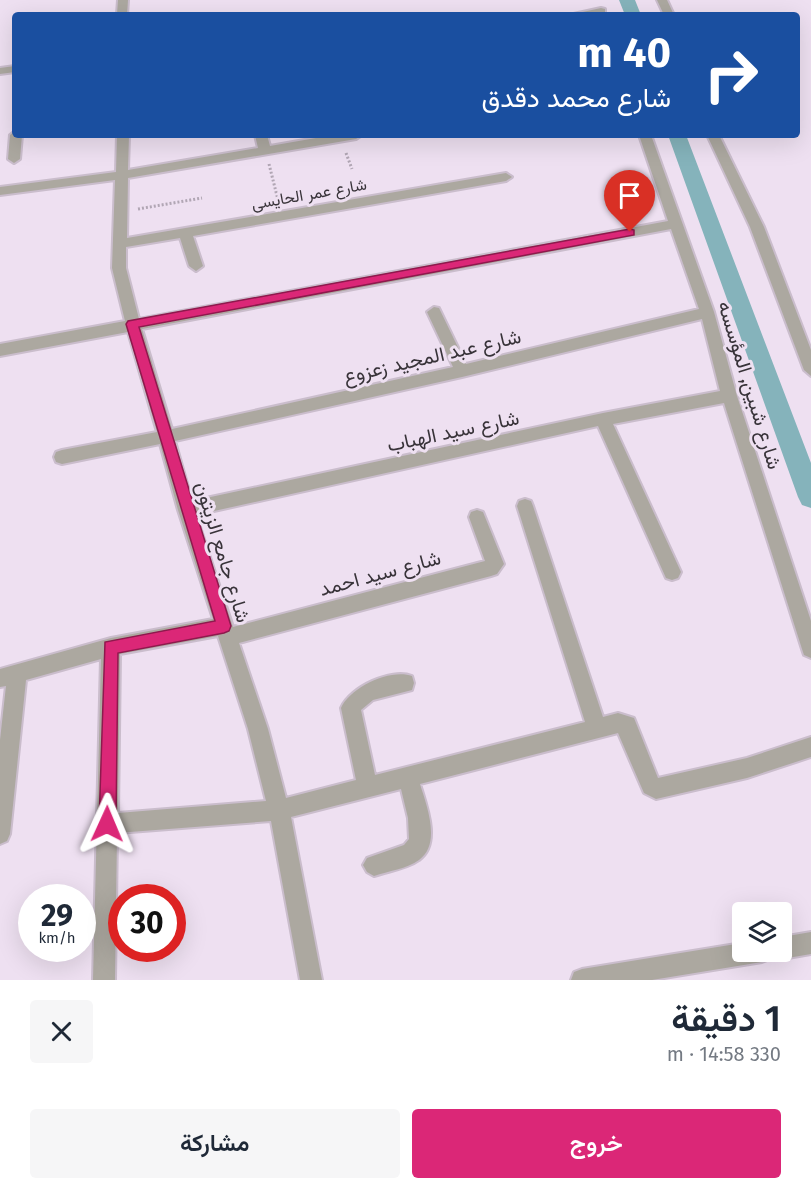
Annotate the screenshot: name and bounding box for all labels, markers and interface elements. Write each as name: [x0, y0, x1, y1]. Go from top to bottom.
text: 40 m: [577, 28, 671, 78]
icon: right: [692, 36, 770, 114]
text: شارع محمد دقدق: [481, 82, 671, 114]
pin: [604, 170, 655, 232]
street label: شارع عمر الحايسى: [250, 175, 368, 215]
icon: arrive: [613, 179, 646, 212]
street label: شارع شبين, المؤسسه: [711, 298, 787, 473]
street label: شارع عبد المجيد زعزوع: [341, 324, 524, 390]
street label: شارع سيد الهباب: [385, 405, 522, 459]
street label: شارع جامع الزيتون: [188, 479, 256, 626]
street label: شارع سيد احمد: [317, 545, 444, 603]
position arrow: [75, 792, 139, 856]
speed limit sign: 30: [108, 884, 186, 962]
text: 29: [41, 898, 73, 934]
map controls: [732, 902, 792, 962]
button: layers: [732, 902, 792, 962]
text: km/h: [38, 929, 76, 947]
text: 1 دقيقة: [671, 997, 781, 1041]
button: close: [30, 1000, 93, 1063]
text: 330 m · 14:58: [667, 1042, 781, 1066]
button: مشاركة: [30, 1109, 400, 1178]
button: خروج: [412, 1109, 781, 1178]

